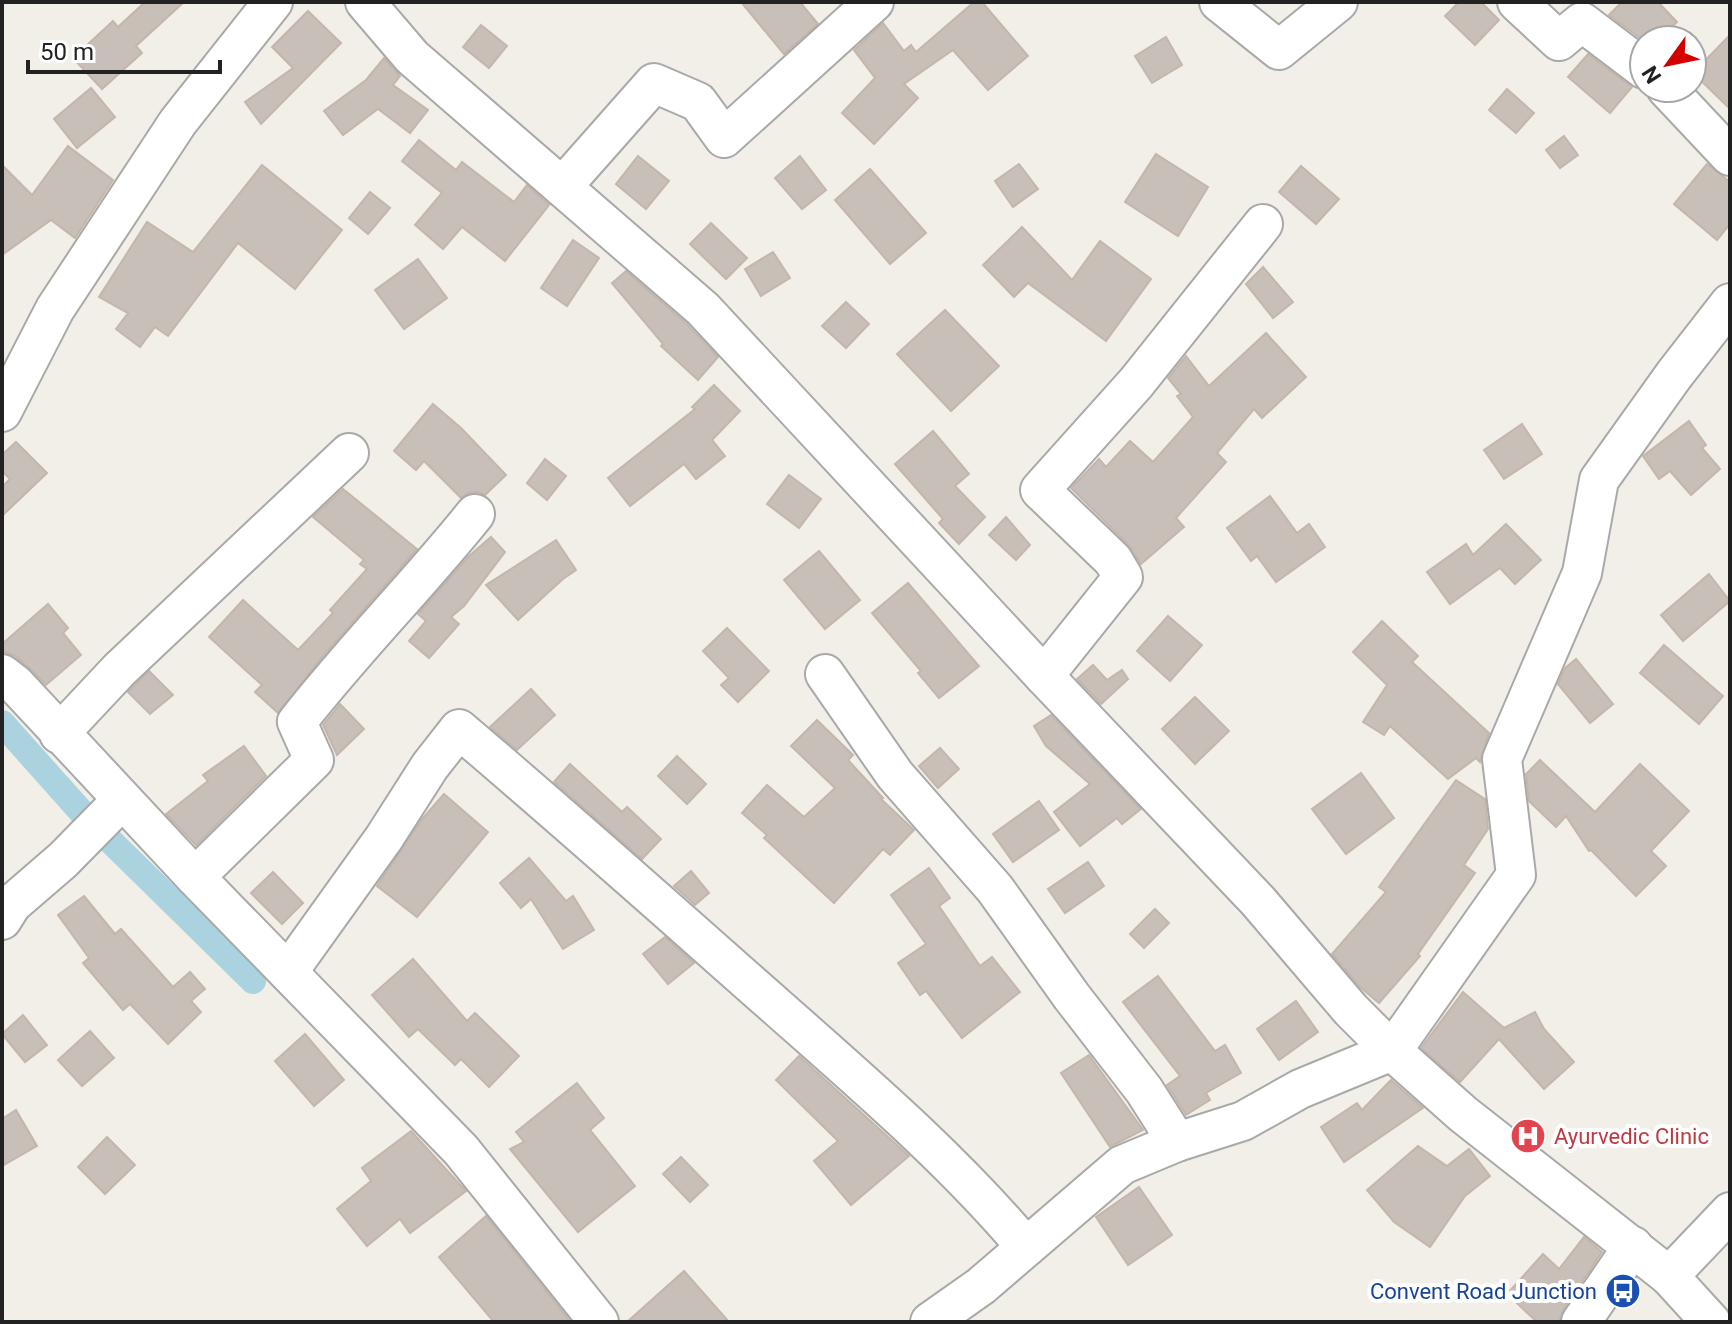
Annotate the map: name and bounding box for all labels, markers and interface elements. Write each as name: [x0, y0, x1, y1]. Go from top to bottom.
scale bar: [28, 24, 220, 74]
north arrow: [1628, 24, 1708, 104]
text: 50 m: [40, 38, 94, 66]
text: N: [1637, 61, 1666, 88]
hospital icon: Ayurvedic Clinic: [1509, 1117, 1547, 1155]
place label: Ayurvedic Clinic: [1554, 1124, 1709, 1149]
bus stop icon: Convent Road Junction: [1604, 1272, 1642, 1310]
place label: Convent Road Junction: [1370, 1279, 1597, 1304]

